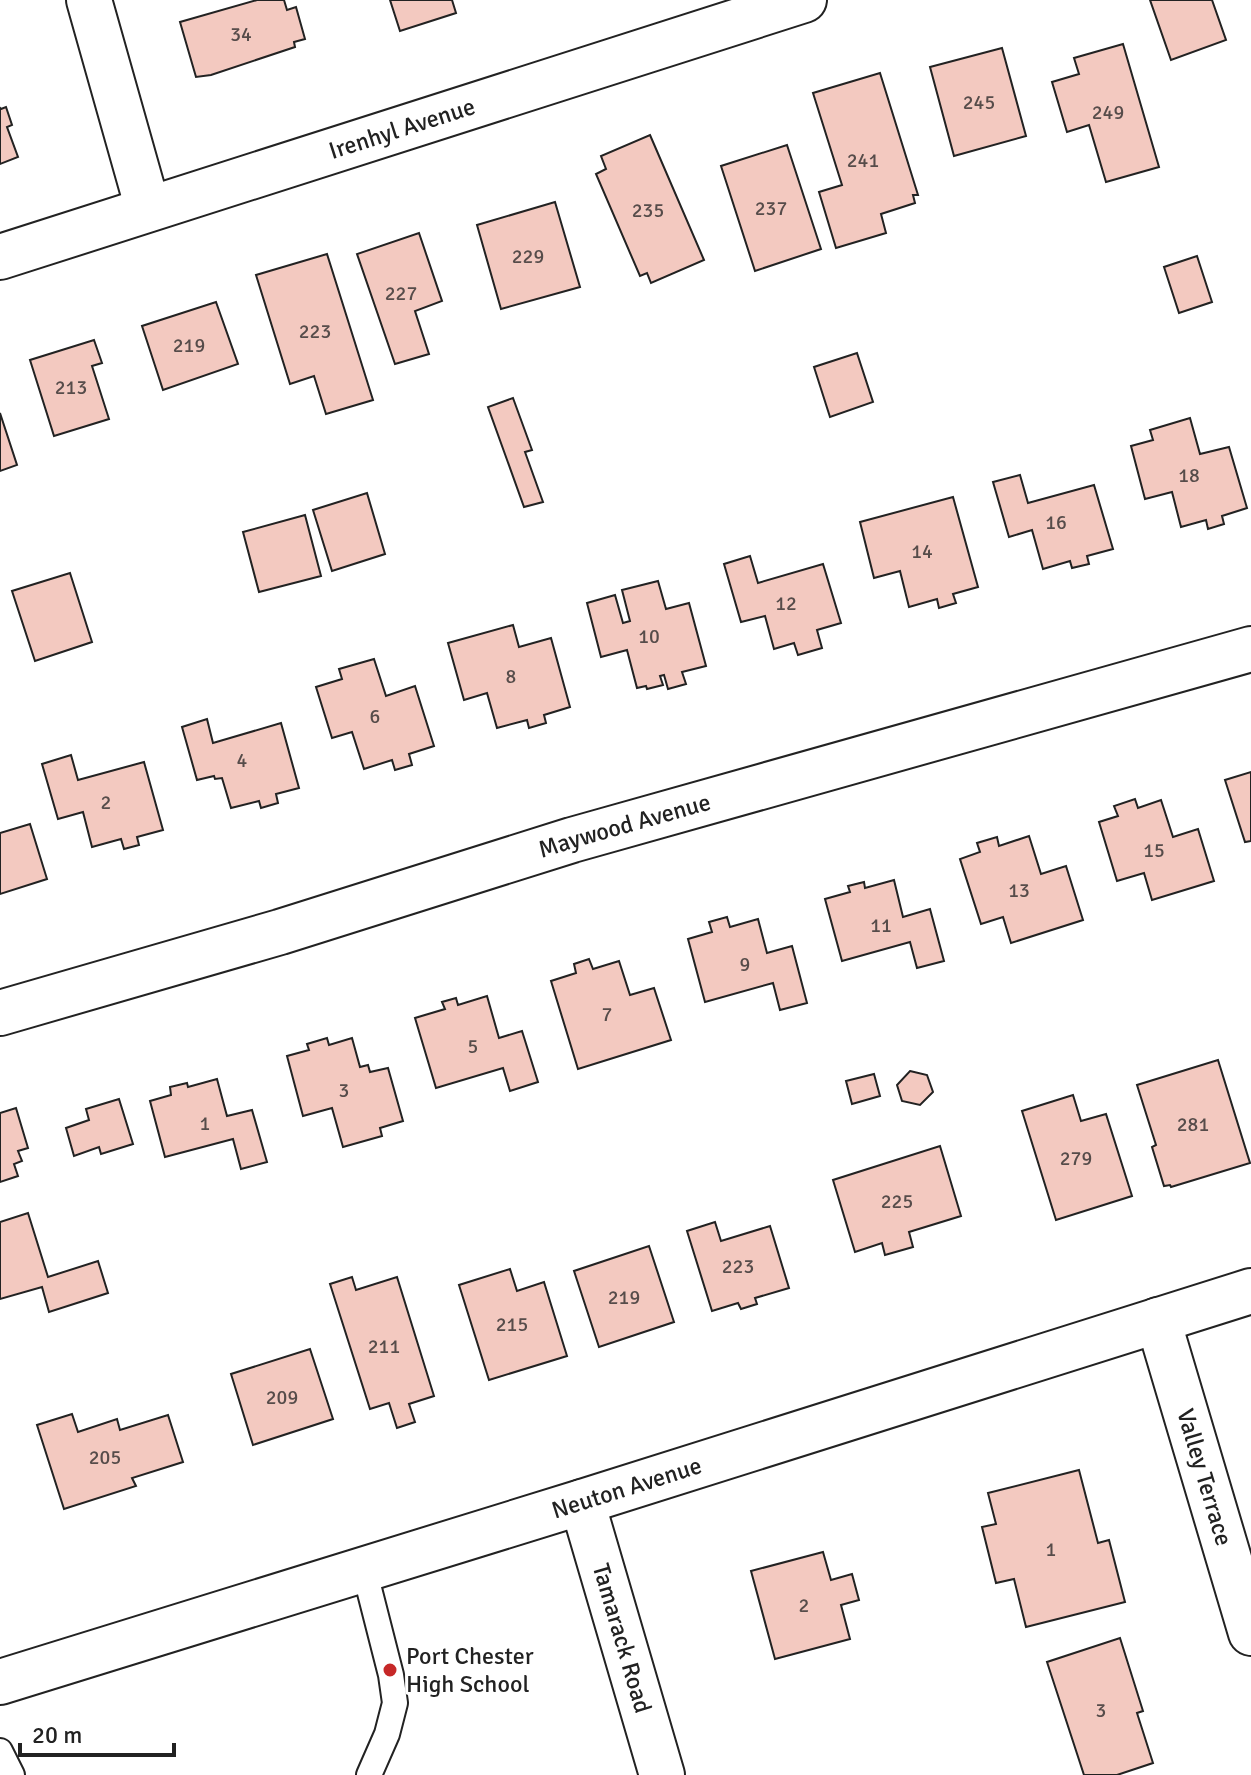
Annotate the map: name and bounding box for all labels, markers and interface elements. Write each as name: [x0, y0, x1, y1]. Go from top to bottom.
house number: 34: [230, 22, 252, 47]
house number: 245: [963, 90, 995, 115]
street label: Irenhyl Avenue: [325, 91, 479, 166]
house number: 249: [1092, 100, 1124, 125]
house number: 241: [847, 148, 879, 173]
house number: 237: [755, 196, 787, 221]
house number: 235: [632, 198, 664, 223]
house number: 229: [512, 244, 544, 269]
house number: 227: [385, 281, 417, 306]
house number: 223: [299, 319, 331, 344]
house number: 219: [173, 333, 205, 358]
house number: 213: [55, 375, 87, 400]
house number: 18: [1178, 463, 1200, 488]
house number: 16: [1045, 510, 1067, 535]
house number: 14: [911, 539, 933, 564]
house number: 12: [775, 591, 797, 616]
house number: 10: [638, 624, 660, 649]
house number: 8: [506, 664, 516, 689]
house number: 6: [370, 704, 380, 729]
house number: 4: [237, 748, 248, 773]
street label: Maywood Avenue: [535, 787, 714, 865]
house number: 2: [101, 790, 111, 815]
house number: 15: [1143, 838, 1165, 863]
house number: 13: [1008, 878, 1030, 903]
house number: 11: [870, 913, 892, 938]
house number: 9: [740, 952, 750, 977]
house number: 7: [602, 1002, 612, 1027]
house number: 5: [468, 1034, 478, 1059]
house number: 3: [339, 1078, 349, 1103]
house number: 1: [200, 1111, 210, 1136]
house number: 281: [1177, 1112, 1209, 1137]
house number: 279: [1060, 1146, 1092, 1171]
house number: 225: [881, 1189, 913, 1214]
house number: 223: [722, 1254, 754, 1279]
house number: 219: [608, 1285, 640, 1310]
house number: 215: [496, 1312, 528, 1337]
house number: 211: [368, 1334, 400, 1359]
house number: 209: [266, 1385, 298, 1410]
street label: Valley Terrace: [1170, 1405, 1239, 1549]
house number: 205: [89, 1445, 121, 1470]
street label: Neuton Avenue: [548, 1450, 705, 1525]
house number: 1: [1046, 1537, 1056, 1562]
street label: Tamarack Road: [586, 1560, 658, 1717]
house number: 2: [799, 1593, 809, 1618]
place label: Port Chester High School: [406, 1641, 534, 1699]
marker: Port Chester High School: [381, 1661, 399, 1679]
house number: 3: [1096, 1698, 1106, 1723]
scale bar: [20, 1707, 174, 1757]
text: 20 m: [32, 1720, 82, 1750]

